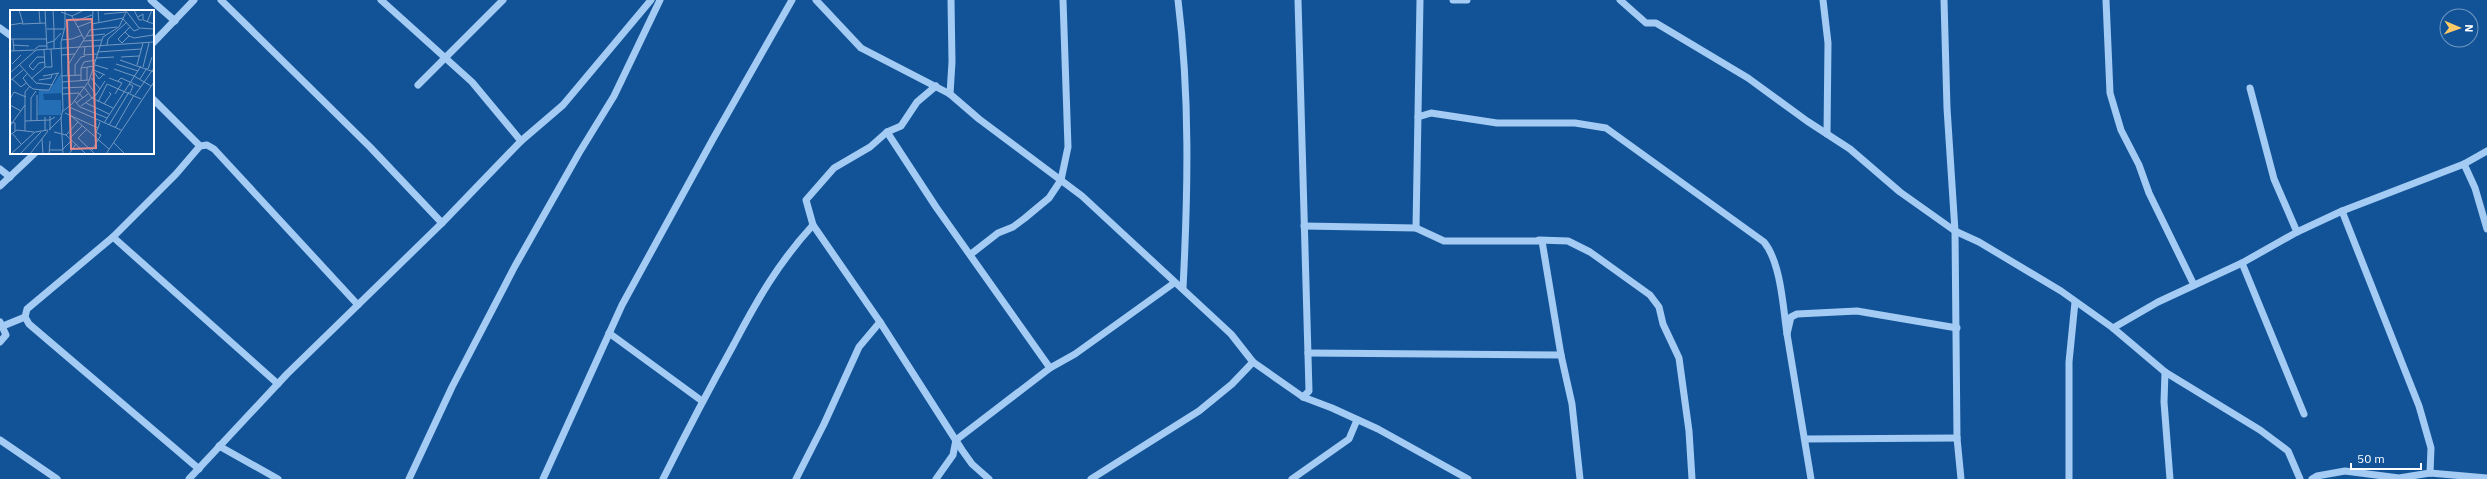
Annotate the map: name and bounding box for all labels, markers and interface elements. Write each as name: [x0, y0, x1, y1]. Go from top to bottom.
north arrow: [2439, 8, 2479, 48]
inset map: [10, 10, 154, 154]
text: N: [2462, 24, 2476, 33]
scale bar: [2351, 445, 2421, 471]
text: 50 m: [2357, 451, 2385, 466]

